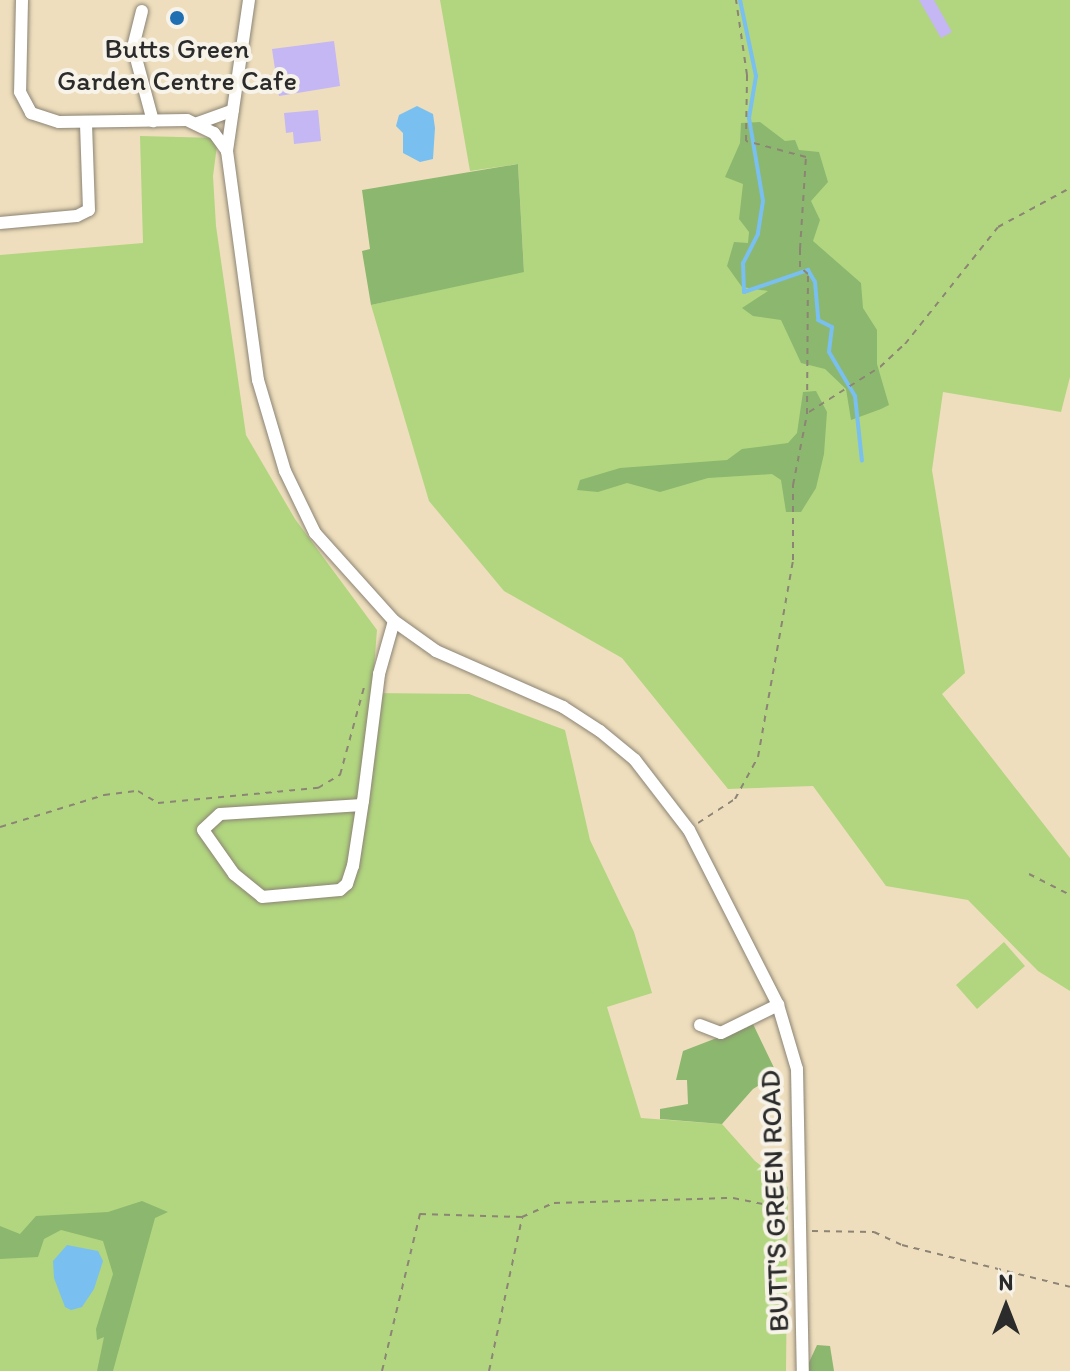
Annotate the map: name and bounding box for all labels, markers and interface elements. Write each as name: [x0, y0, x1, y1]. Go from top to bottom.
marker: Butts Green Garden Centre Cafe: [168, 9, 186, 27]
place label: Butts Green Garden Centre Cafe: [57, 31, 297, 97]
street label: BUTT'S GREEN ROAD: [753, 1070, 795, 1332]
north arrow: [966, 1267, 1046, 1347]
text: N: [999, 1269, 1013, 1296]

